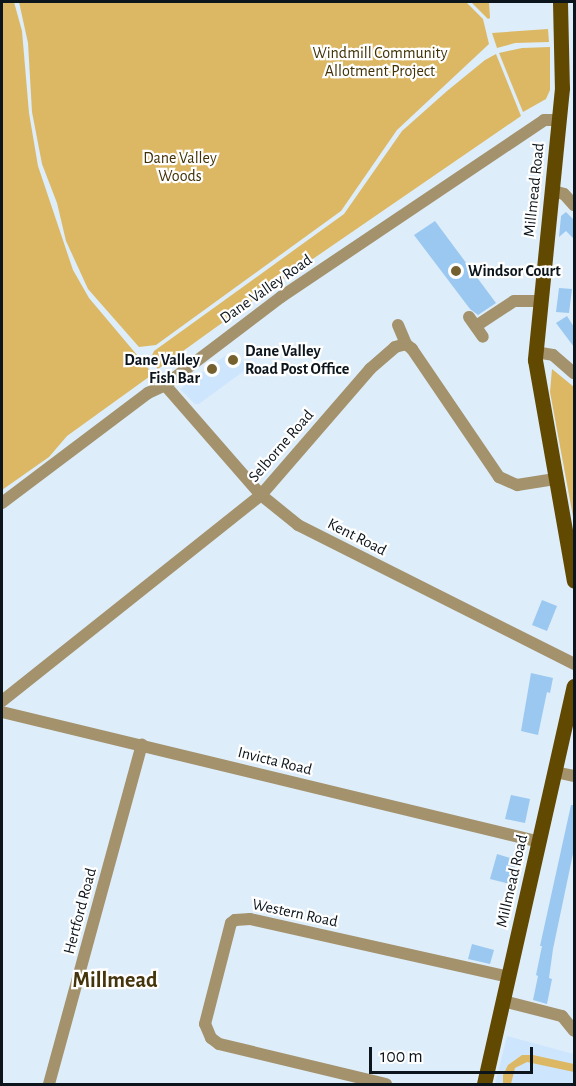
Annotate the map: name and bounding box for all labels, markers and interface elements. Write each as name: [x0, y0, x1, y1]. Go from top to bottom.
park label: Windmill Community Allotment Project: [312, 43, 448, 81]
street label: Millmead Road: [520, 142, 548, 238]
park label: Dane Valley Woods: [143, 148, 217, 186]
street label: Dane Valley Road: [216, 250, 316, 328]
place label: Windsor Court: [468, 261, 561, 281]
marker: Windsor Court: [449, 264, 463, 278]
place label: Dane Valley Road Post Office: [245, 341, 349, 379]
place label: Dane Valley Fish Bar: [124, 350, 200, 388]
marker: Dane Valley Road Post Office: [226, 353, 240, 367]
marker: Dane Valley Fish Bar: [205, 362, 219, 376]
street label: Selborne Road: [244, 406, 318, 486]
street label: Kent Road: [324, 514, 390, 560]
street label: Invicta Road: [236, 743, 314, 779]
street label: Millmead Road: [492, 833, 532, 929]
street label: Hertford Road: [59, 866, 101, 956]
street label: Western Road: [250, 895, 340, 931]
district label: Millmead: [72, 968, 158, 994]
scale bar: [372, 1035, 536, 1073]
text: 100 m: [380, 1048, 423, 1066]

